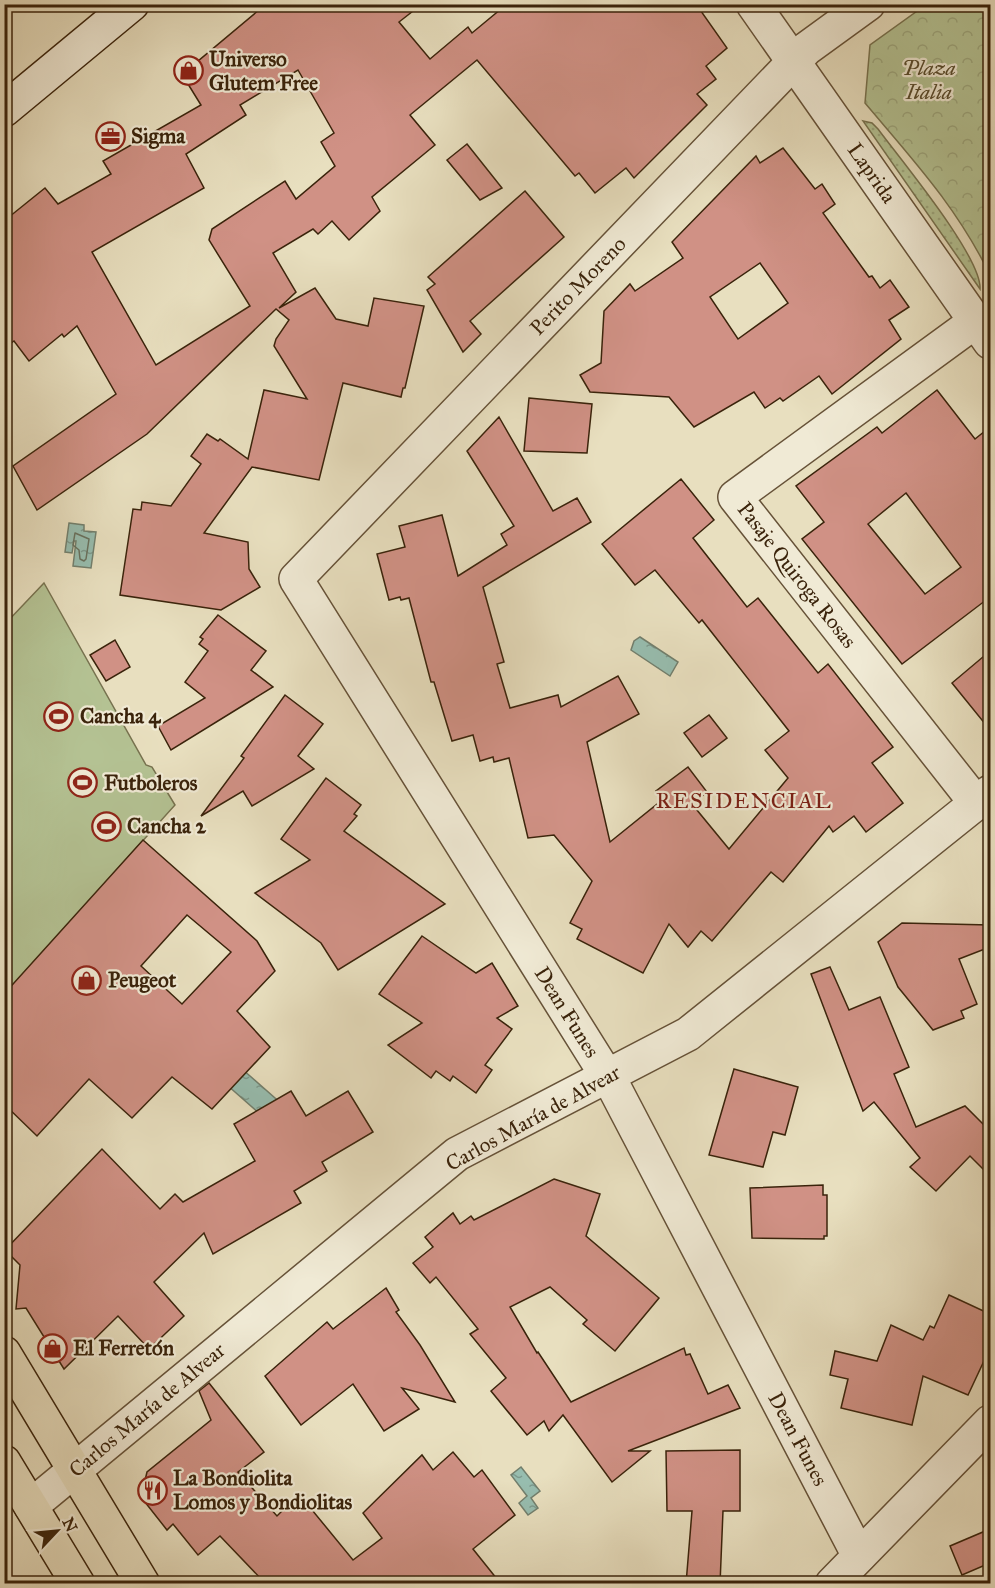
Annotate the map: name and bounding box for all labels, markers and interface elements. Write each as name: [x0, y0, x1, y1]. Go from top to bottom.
place label: Universo Glutem Free: [209, 46, 318, 96]
shop icon: Universo Glutem Free: [172, 55, 204, 87]
park label: Plaza Italia: [902, 55, 956, 105]
office icon: Sigma: [94, 120, 126, 152]
place label: Sigma: [131, 123, 186, 149]
street label: Laprida: [842, 138, 902, 208]
street label: Perito Moreno: [524, 231, 632, 341]
street label: Pasaje Quiroga Rosas: [732, 497, 862, 653]
sports icon: Cancha 4: [43, 700, 75, 732]
place label: Cancha 4: [80, 703, 161, 729]
sports icon: Futboleros: [67, 767, 99, 799]
place label: Futboleros: [104, 770, 198, 796]
district label: RESIDENCIAL: [656, 787, 832, 814]
sports icon: Cancha 2: [90, 810, 122, 842]
place label: Cancha 2: [127, 813, 206, 839]
street label: Dean Funes: [529, 962, 605, 1062]
shop icon: Peugeot: [71, 964, 103, 996]
place label: Peugeot: [108, 967, 177, 993]
street label: Carlos María de Alvear: [441, 1059, 625, 1177]
shop icon: El Ferretón: [36, 1332, 68, 1364]
place label: El Ferretón: [73, 1335, 175, 1361]
street label: Carlos María de Alvear: [64, 1337, 230, 1483]
street label: Dean Funes: [762, 1388, 834, 1490]
place label: La Bondiolita Lomos y Bondiolitas: [173, 1465, 353, 1515]
restaurant icon: La Bondiolita Lomos y Bondiolitas: [136, 1474, 168, 1506]
north arrow: [27, 1501, 87, 1561]
text: N: [59, 1514, 82, 1535]

